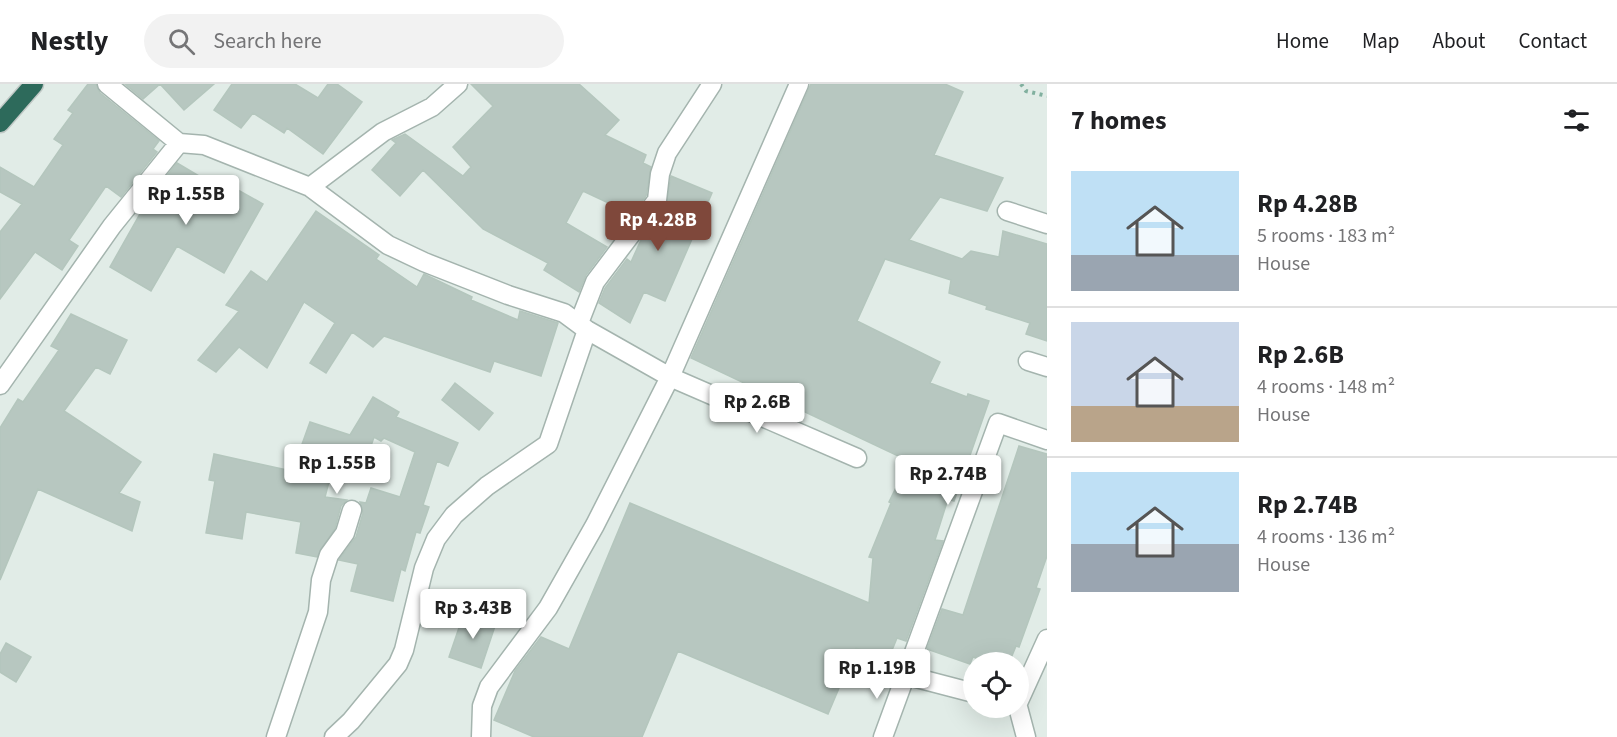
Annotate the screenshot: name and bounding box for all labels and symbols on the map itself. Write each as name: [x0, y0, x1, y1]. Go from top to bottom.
pin: Rp 1.55B: [124, 175, 248, 226]
pin: Rp 4.28B: [596, 201, 720, 252]
pin: Rp 2.6B: [702, 383, 812, 434]
pin: Rp 1.55B: [275, 444, 399, 495]
pin: Rp 2.74B: [886, 455, 1010, 506]
pin: Rp 3.43B: [411, 589, 535, 640]
pin: Rp 1.19B: [815, 649, 939, 700]

